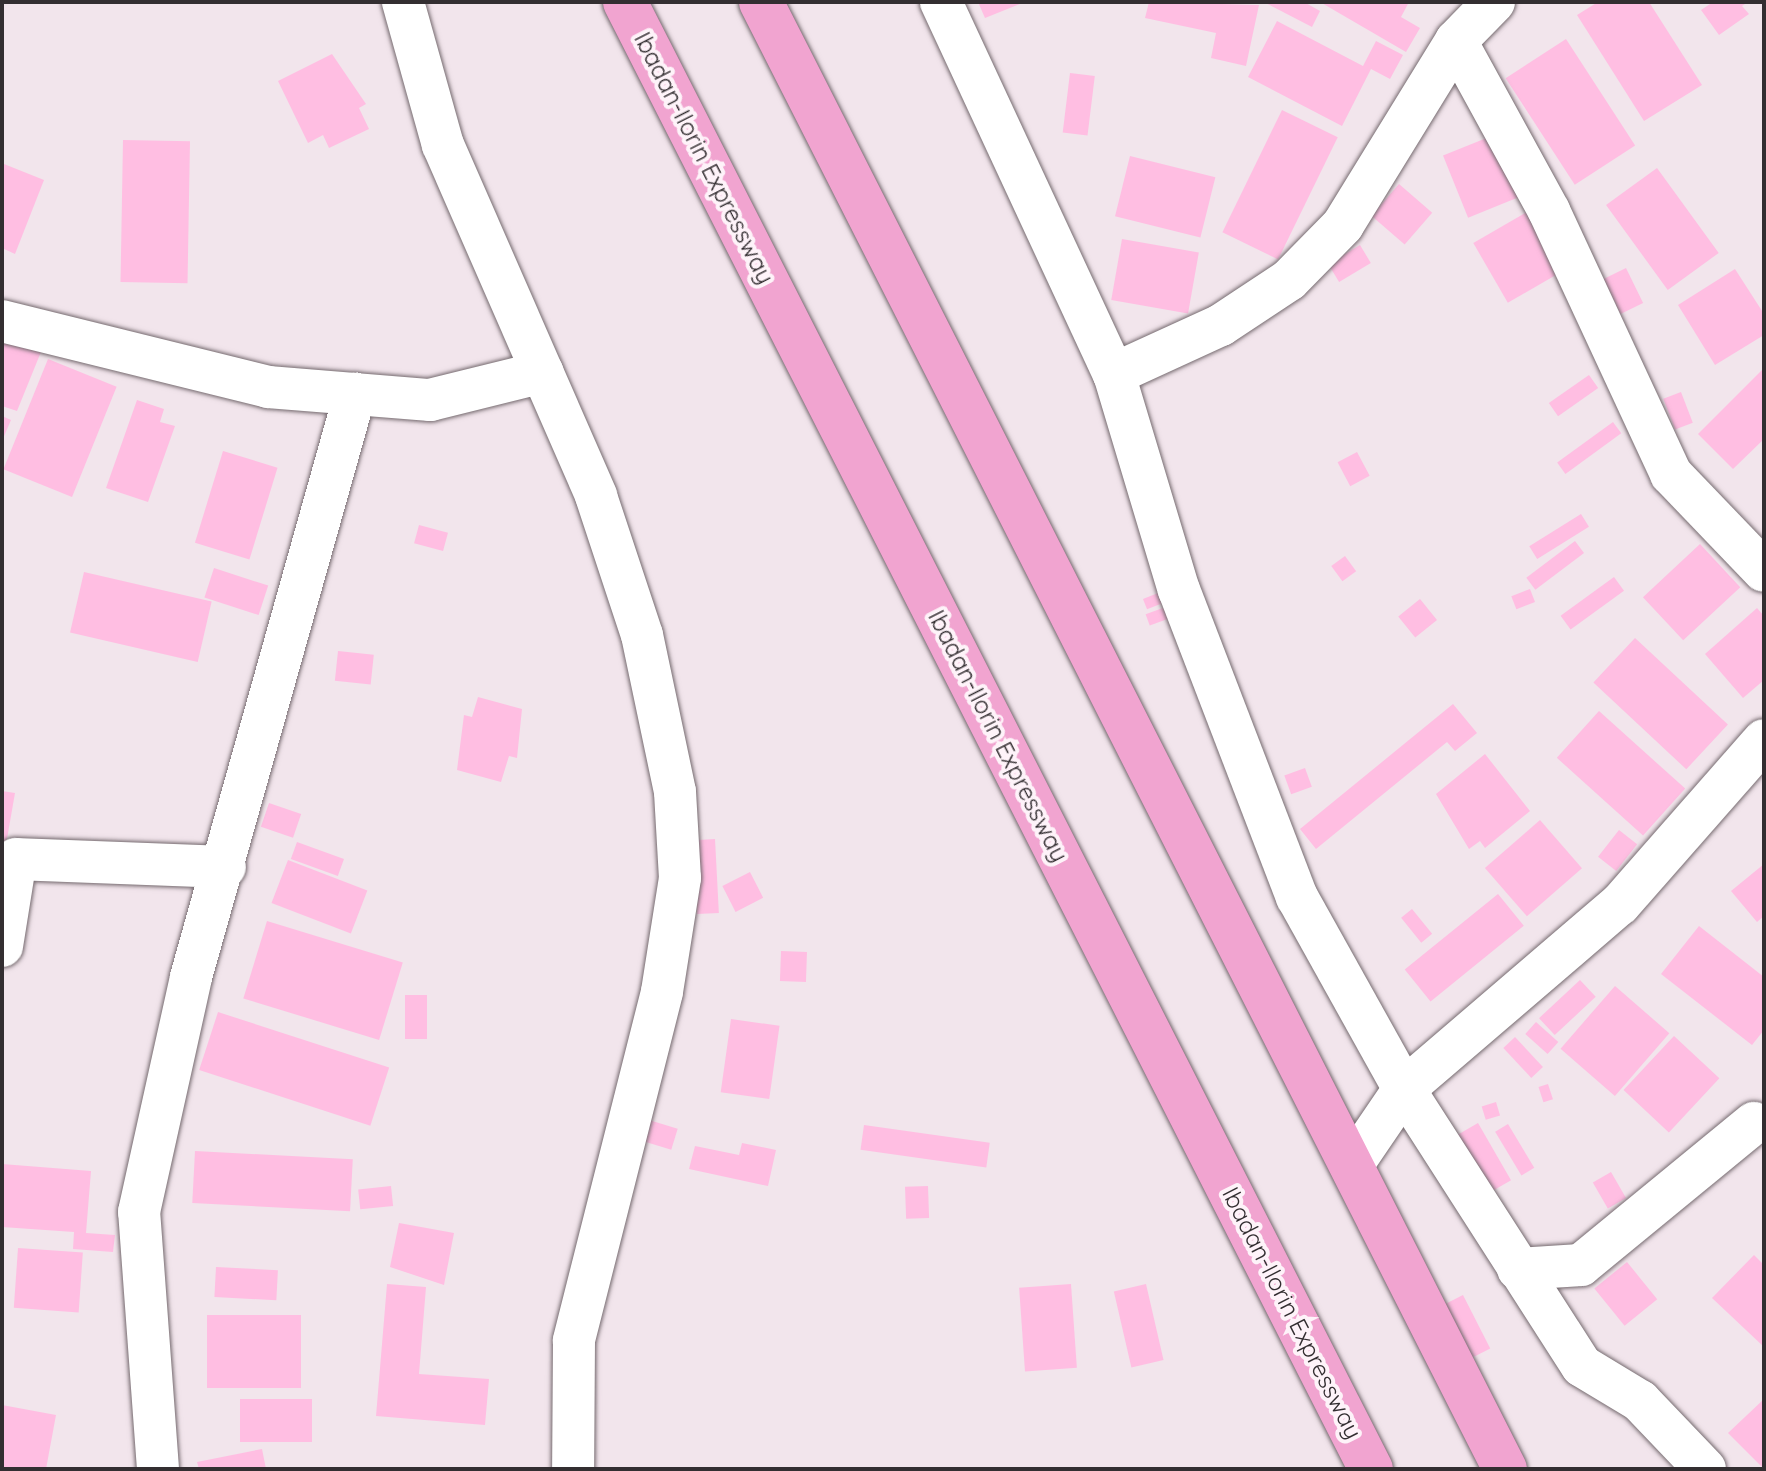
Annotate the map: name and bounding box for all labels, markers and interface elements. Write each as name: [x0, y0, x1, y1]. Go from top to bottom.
street label: Ibadan-Ilorin Expressway: [628, 27, 780, 289]
street label: Ibadan-Ilorin Expressway: [922, 605, 1074, 867]
street label: Ibadan-Ilorin Expressway: [1216, 1182, 1368, 1444]

